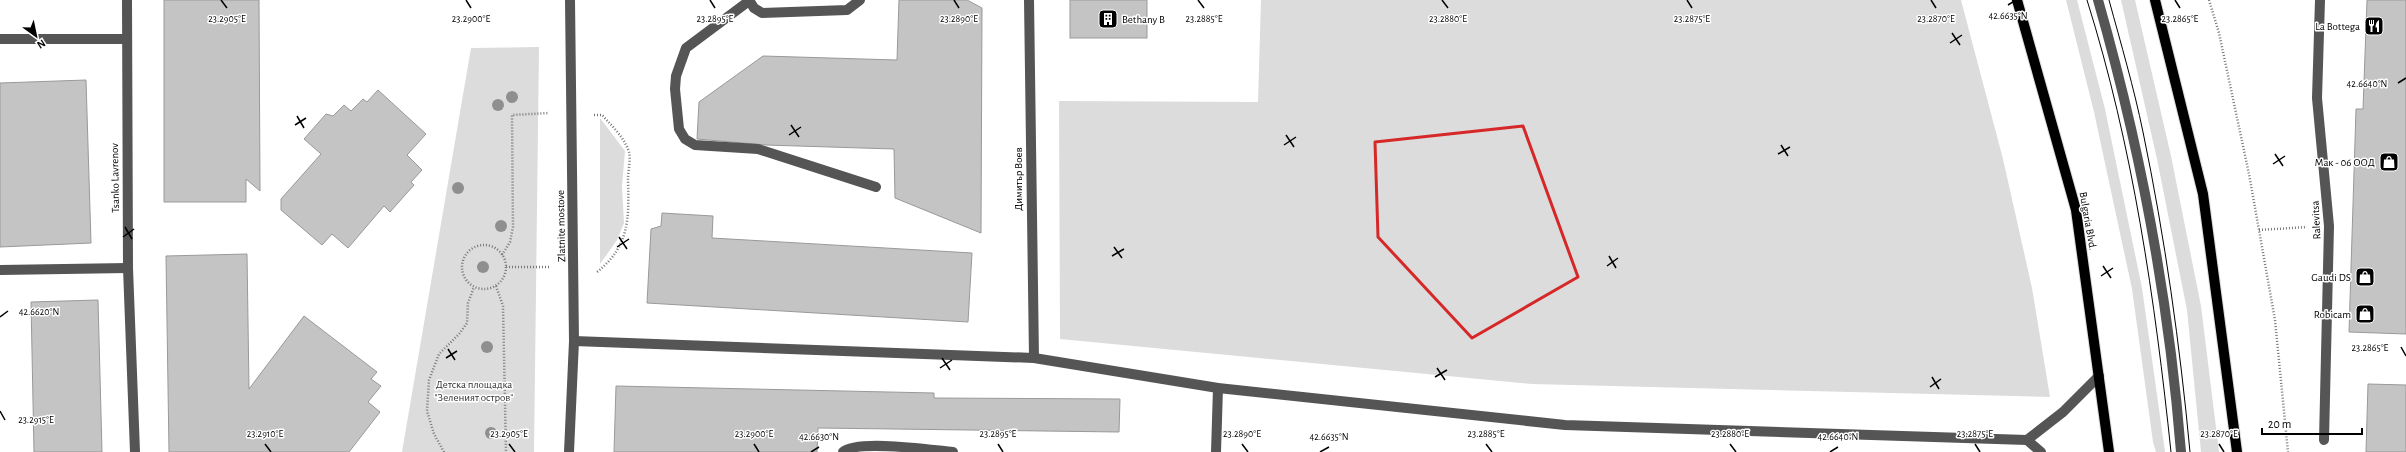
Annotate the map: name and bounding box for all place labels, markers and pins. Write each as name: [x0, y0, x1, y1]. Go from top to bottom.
building icon: Bethany B: [1097, 8, 1119, 30]
place label: Bethany B: [1122, 14, 1165, 25]
restaurant icon: La Bottega: [2363, 15, 2385, 37]
place label: La Bottega: [2315, 21, 2360, 32]
shop icon: Мак - 06 ООД: [2378, 151, 2400, 173]
place label: Мак - 06 ООД: [2315, 157, 2375, 168]
shop icon: Gaudi DS: [2354, 266, 2376, 288]
place label: Gaudi DS: [2311, 272, 2351, 283]
shop icon: Robicam: [2354, 303, 2376, 325]
place label: Robicam: [2314, 309, 2351, 320]

